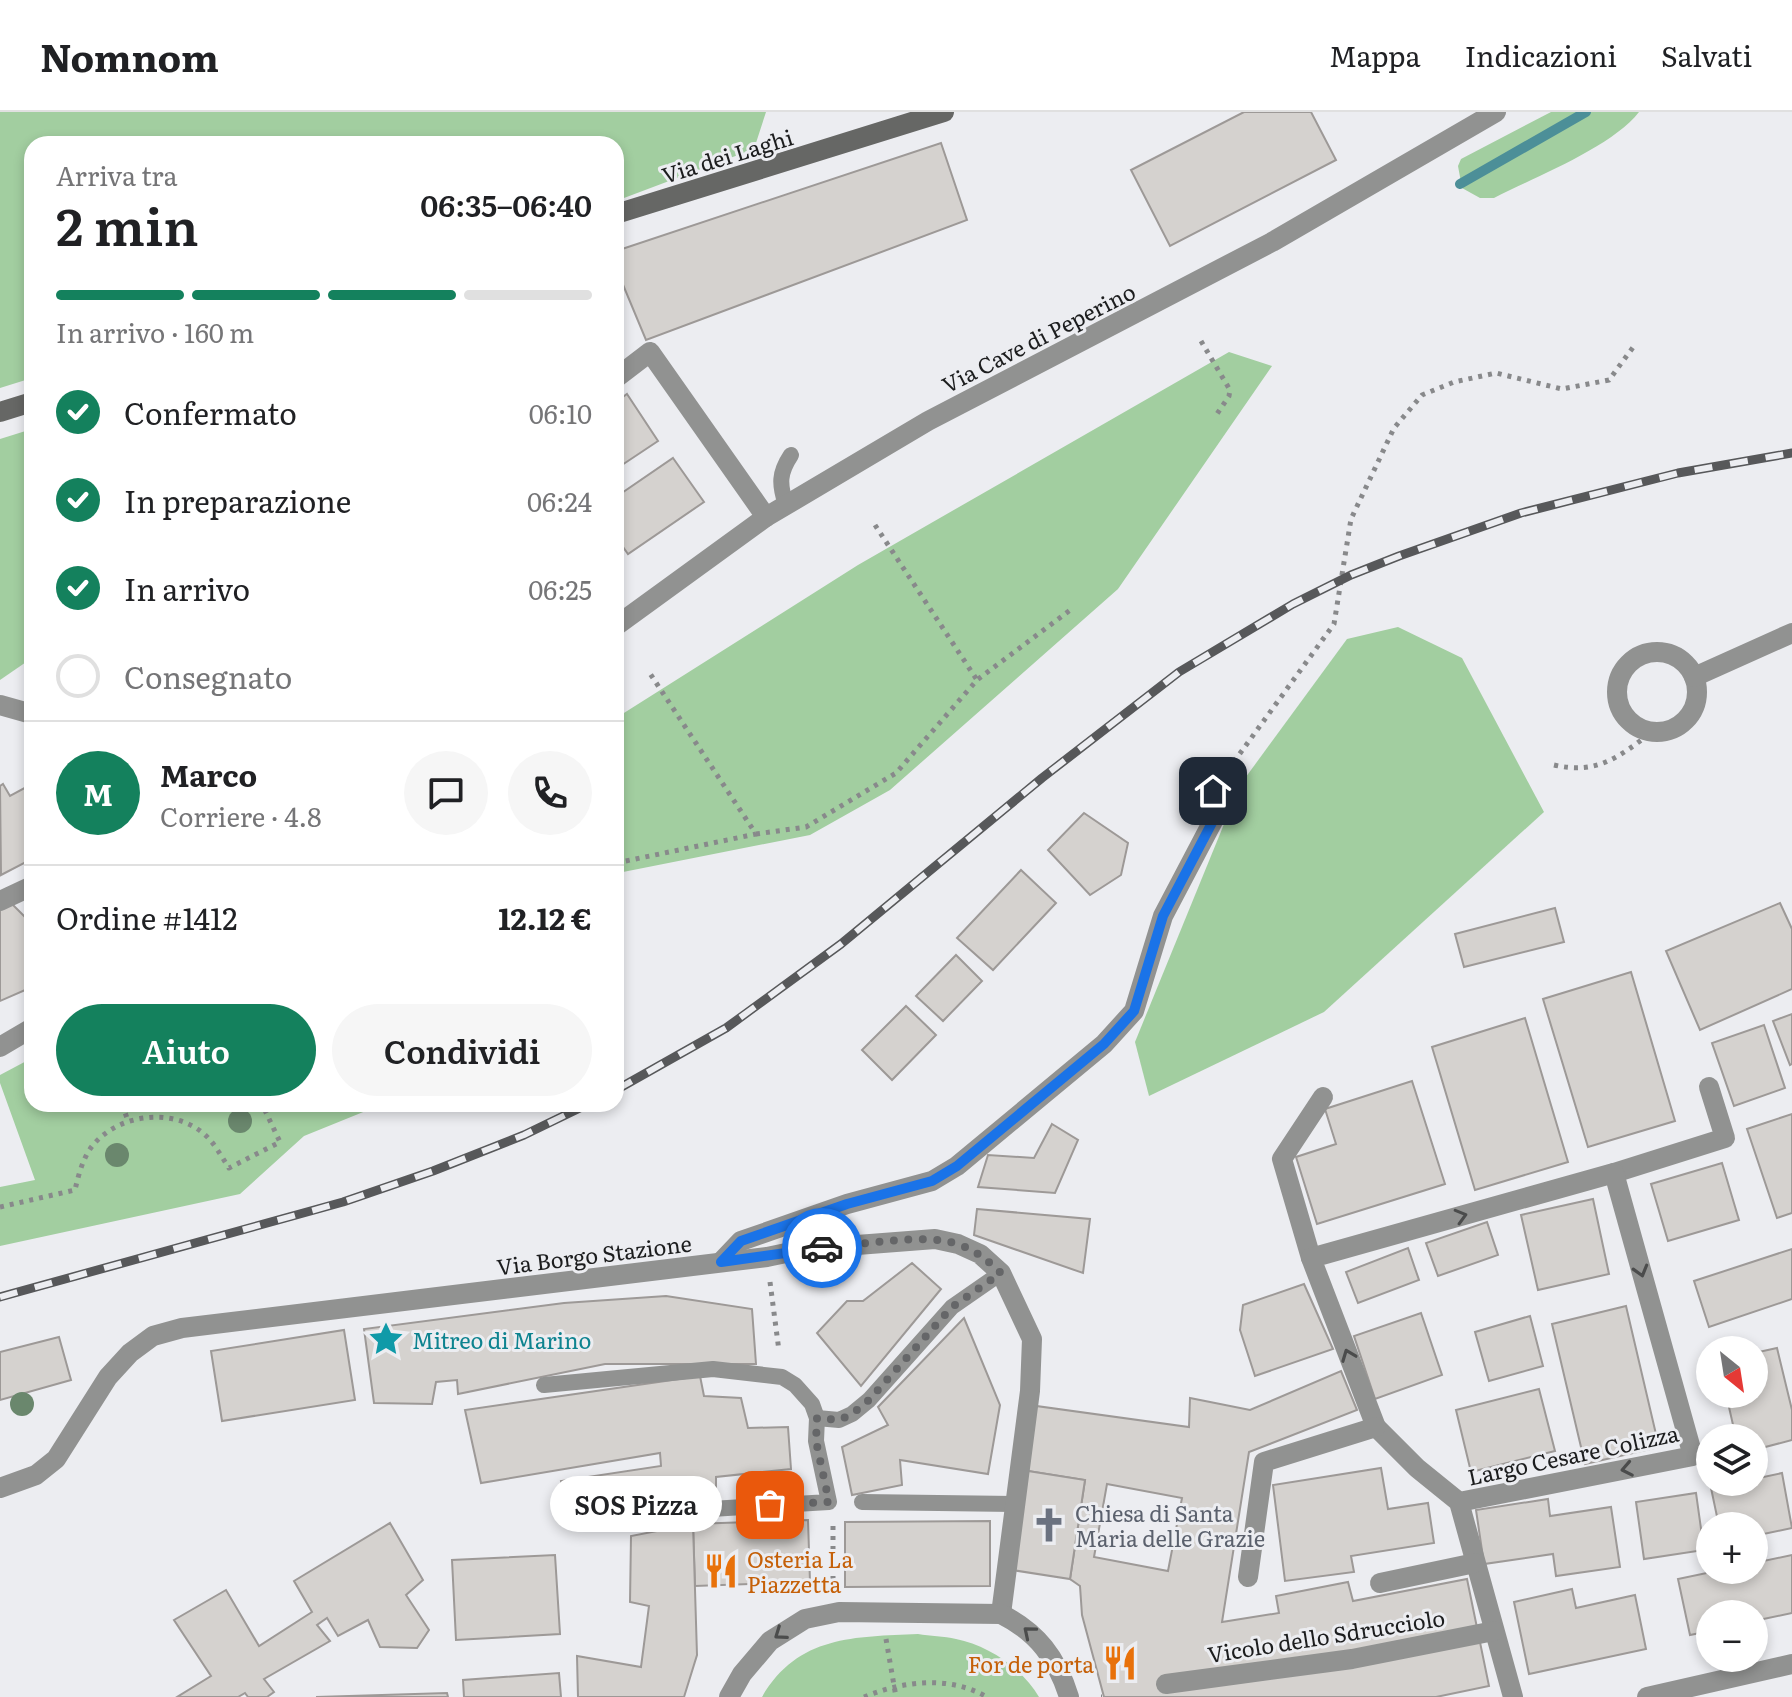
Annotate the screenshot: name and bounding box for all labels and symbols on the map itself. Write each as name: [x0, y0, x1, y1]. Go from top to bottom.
street label: Via dei Laghi: [657, 119, 797, 191]
street label: Via Cave di Peperino: [935, 274, 1141, 400]
pin: [1179, 757, 1247, 825]
courier: [782, 1208, 862, 1288]
one-way arrow: [1454, 1209, 1468, 1225]
street label: Via Borgo Stazione: [495, 1226, 693, 1282]
one-way arrow: [1632, 1264, 1649, 1278]
place icon: Mitreo di Marino: [367, 1320, 405, 1358]
place label: Mitreo di Marino: [412, 1323, 591, 1356]
north arrow: [1696, 1336, 1768, 1408]
one-way arrow: [1341, 1349, 1358, 1363]
street label: Largo Cesare Colizza: [1464, 1415, 1682, 1493]
one-way arrow: [1620, 1460, 1634, 1477]
pin: [736, 1471, 804, 1539]
callout: SOS Pizza: [550, 1477, 722, 1533]
place label: Chiesa di Santa Maria delle Grazie: [1075, 1496, 1265, 1554]
church icon: Chiesa di Santa Maria delle Grazie: [1030, 1506, 1068, 1544]
place label: Osteria La Piazzetta: [747, 1542, 853, 1600]
restaurant icon: Osteria La Piazzetta: [702, 1552, 740, 1590]
street label: Vicolo dello Sdrucciolo: [1205, 1600, 1447, 1670]
one-way arrow: [774, 1624, 788, 1639]
one-way arrow: [1024, 1627, 1038, 1642]
restaurant icon: For de porta: [1101, 1644, 1139, 1682]
place label: For de porta: [968, 1647, 1094, 1680]

